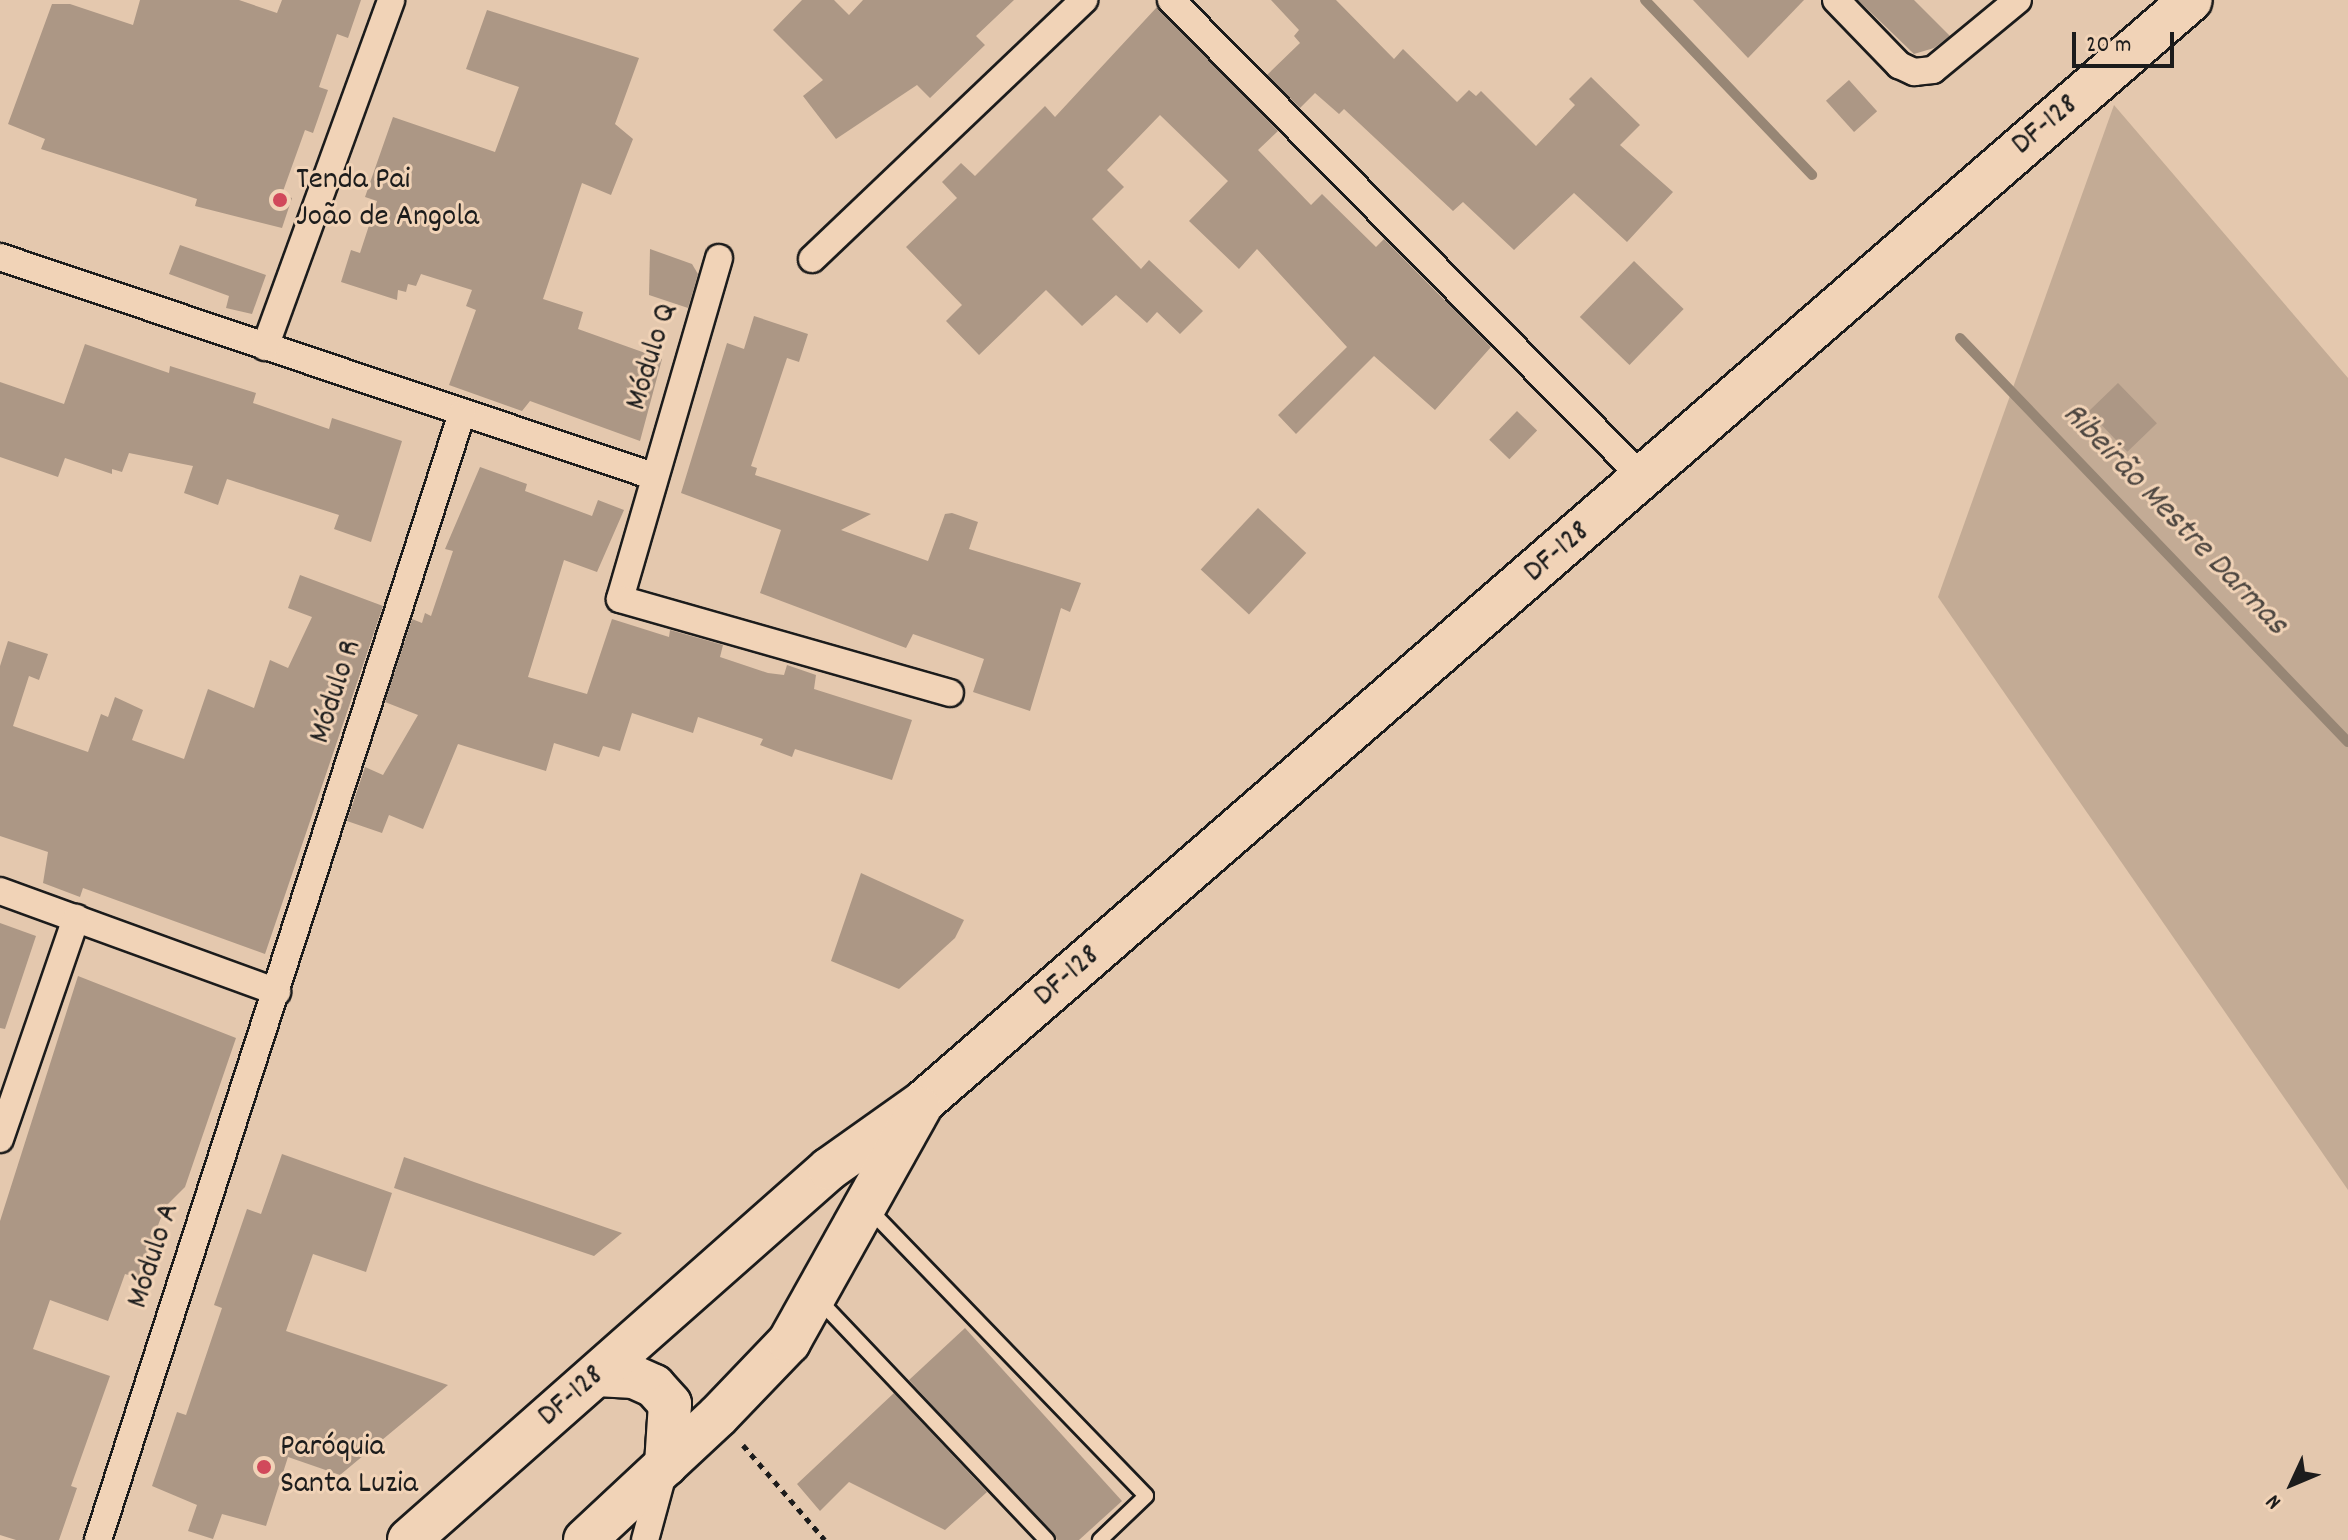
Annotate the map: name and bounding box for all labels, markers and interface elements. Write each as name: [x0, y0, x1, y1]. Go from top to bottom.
scale bar: [2076, 16, 2178, 66]
text: 20 m: [2086, 29, 2132, 63]
street label: DF-128: [2005, 87, 2087, 165]
place label: Tenda Pai João de Angola: [296, 163, 479, 238]
marker: Tenda Pai João de Angola: [271, 191, 289, 209]
street label: Módulo Q: [619, 299, 687, 415]
water label: Ribeirão Mestre Darmas: [2052, 395, 2296, 645]
street label: DF-128: [1517, 514, 1599, 592]
street label: Módulo R: [302, 635, 372, 749]
street label: DF-128: [1027, 938, 1109, 1016]
street label: Módulo A: [120, 1198, 190, 1314]
street label: DF-128: [531, 1358, 613, 1436]
place label: Paróquia Santa Luzia: [280, 1430, 418, 1505]
north arrow: [2252, 1444, 2332, 1524]
marker: Paróquia Santa Luzia: [255, 1458, 273, 1476]
text: N: [2259, 1486, 2289, 1516]

